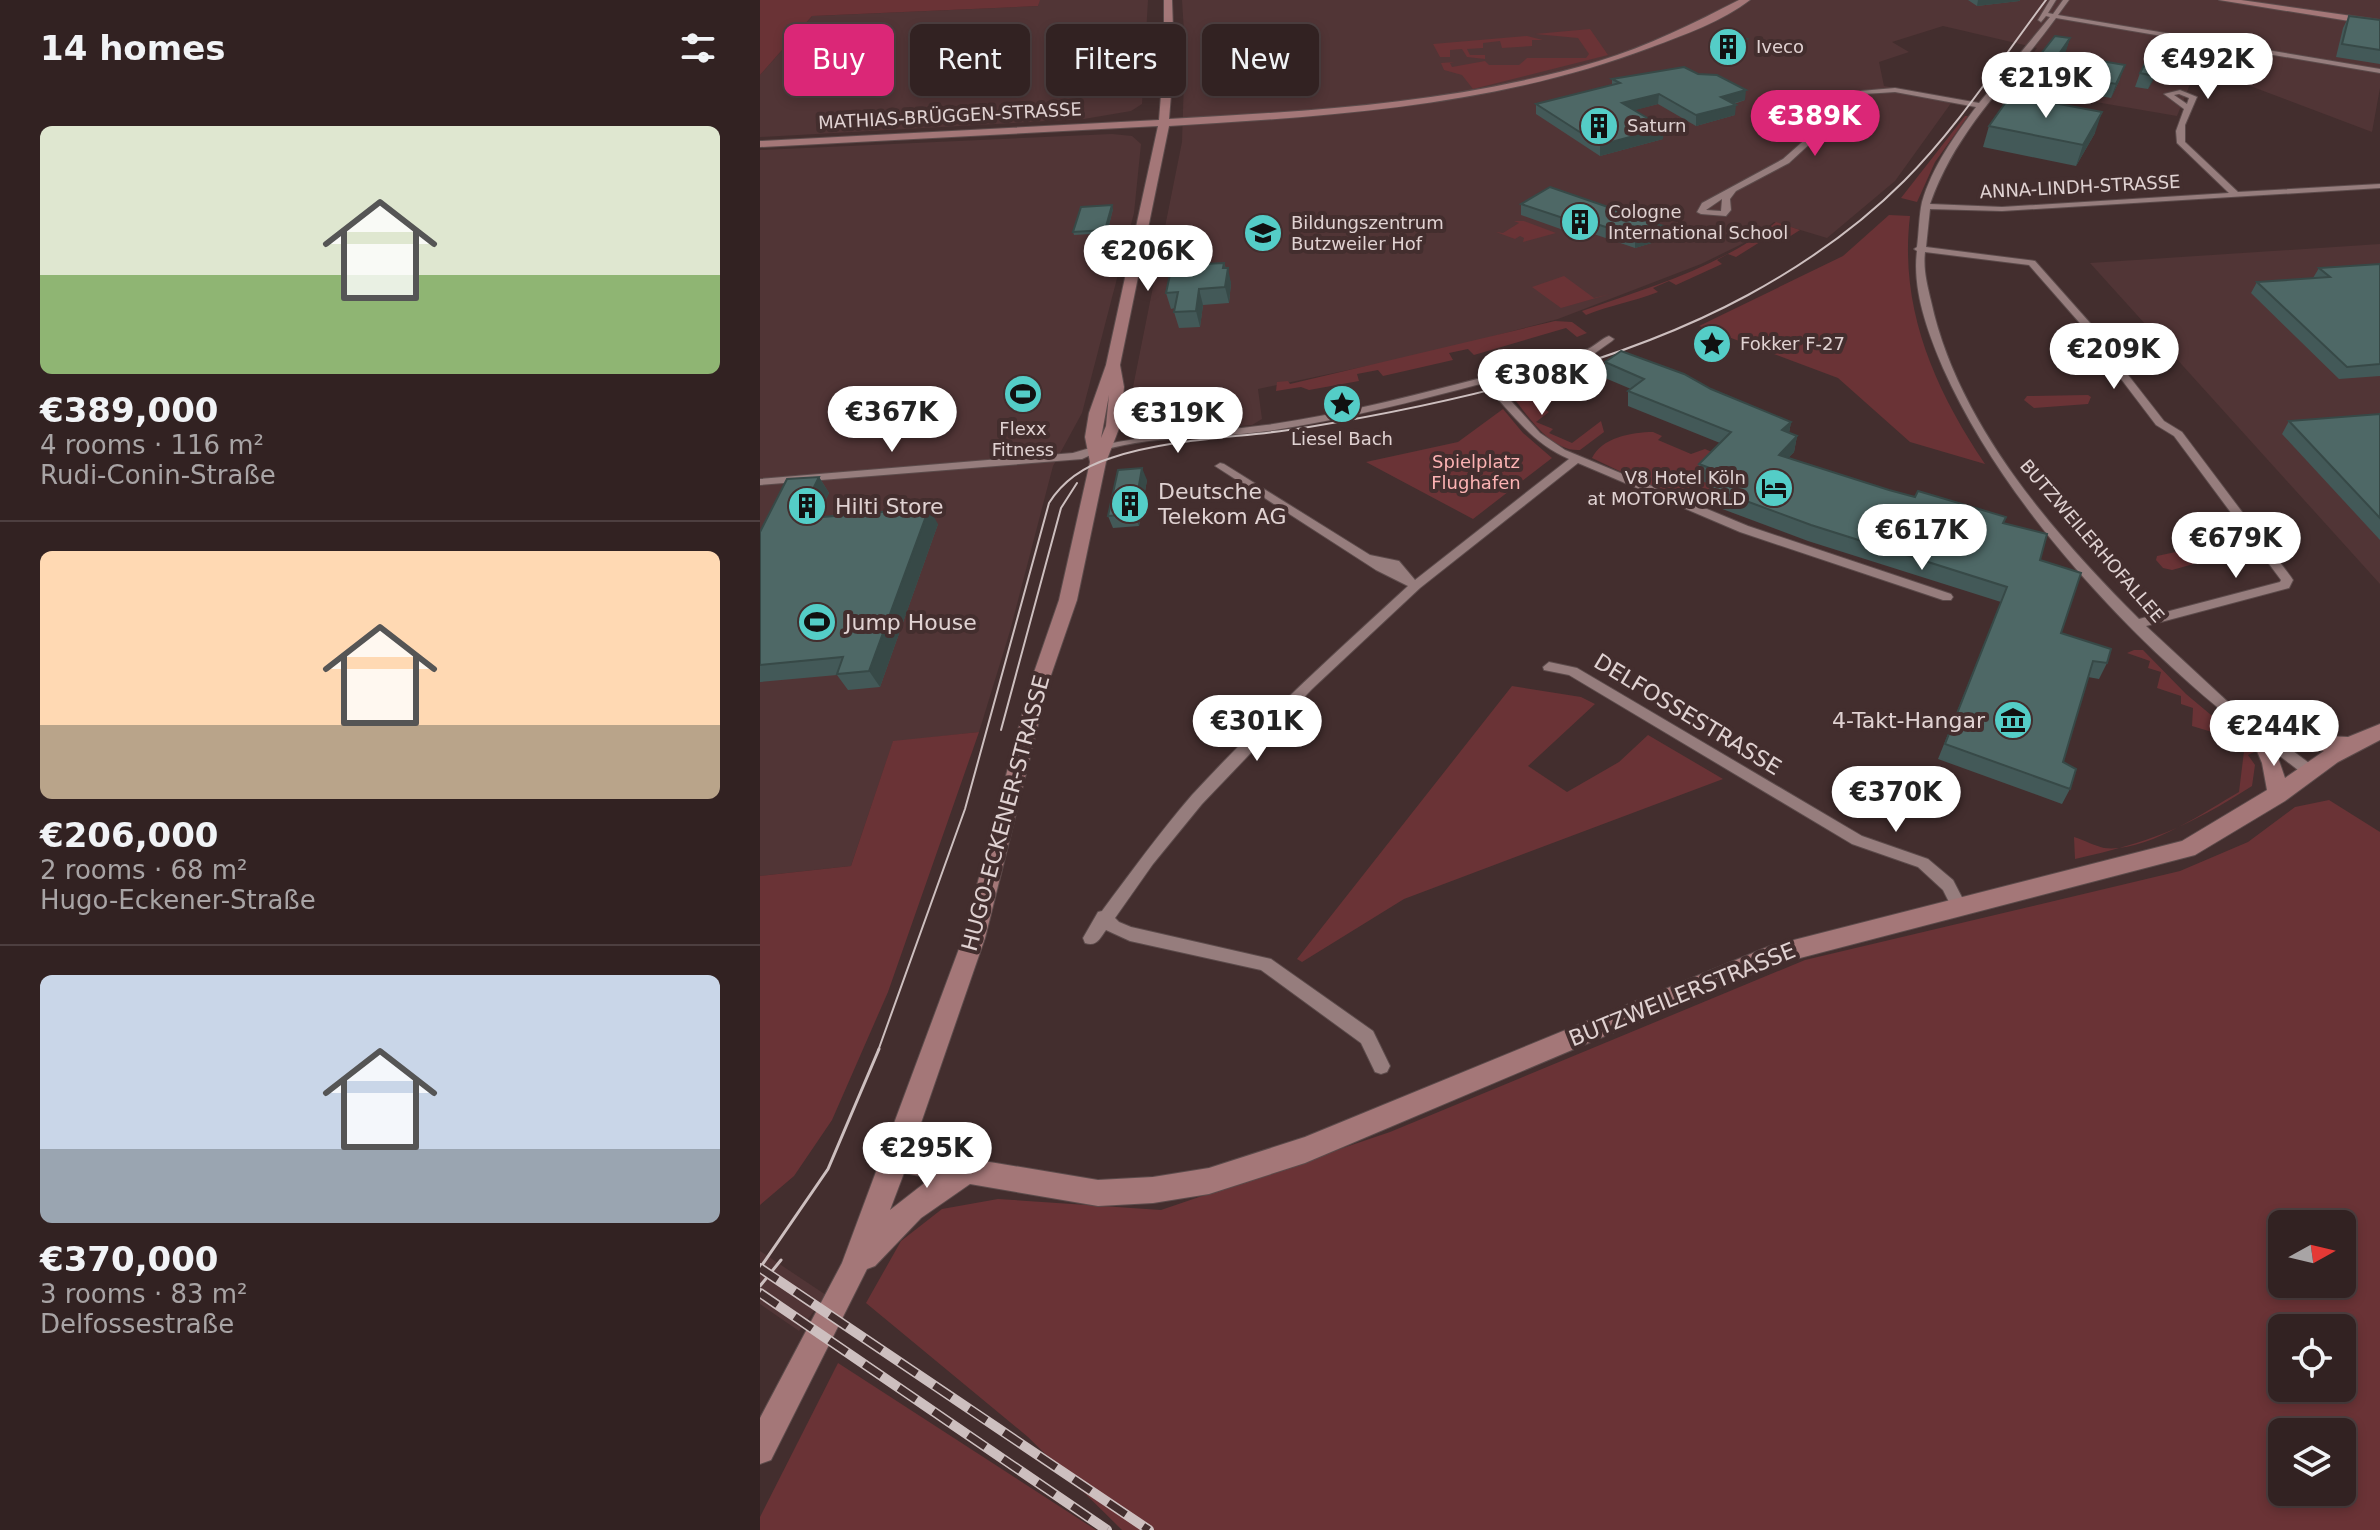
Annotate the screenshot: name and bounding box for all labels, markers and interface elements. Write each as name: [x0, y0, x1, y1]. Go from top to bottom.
chip: Buy: [784, 24, 894, 96]
chip: Rent: [910, 24, 1030, 96]
chip: Filters: [1046, 24, 1186, 96]
chip: New: [1202, 24, 1319, 96]
icon: filters: [676, 26, 720, 70]
building icon: Iveco: [1707, 26, 1749, 68]
text: 14 homes: [40, 28, 225, 68]
pin: €492K: [2152, 33, 2264, 101]
place label: Iveco: [1756, 36, 1804, 57]
text: €492K: [2162, 44, 2254, 74]
pin: €219K: [1990, 52, 2102, 120]
text: €219K: [2000, 63, 2092, 93]
pin: €389K: [1759, 90, 1871, 158]
street label: MATHIAS-BRÜGGEN-STRASSE: [818, 98, 1082, 133]
text: €389K: [1769, 101, 1861, 131]
building icon: Saturn: [1578, 105, 1620, 147]
place label: Saturn: [1627, 115, 1686, 136]
street label: ANNA-LINDH-STRASSE: [1979, 171, 2181, 202]
icon: home: [308, 178, 452, 322]
building icon: Cologne International School: [1559, 201, 1601, 243]
place label: Cologne International School: [1608, 201, 1788, 243]
school or university icon: Bildungszentrum Butzweiler Hof: [1242, 212, 1284, 254]
place label: Bildungszentrum Butzweiler Hof: [1291, 212, 1444, 254]
pin: €206K: [1092, 225, 1204, 293]
text: €206K: [1102, 236, 1194, 266]
place icon: Fokker F-27: [1691, 323, 1733, 365]
pin: €209K: [2058, 323, 2170, 391]
place label: Fokker F-27: [1740, 333, 1845, 354]
text: €209K: [2068, 334, 2160, 364]
pin: €308K: [1486, 349, 1598, 417]
text: €308K: [1496, 360, 1588, 390]
sports icon: Flexx Fitness: [1002, 373, 1044, 415]
place icon: Liesel Bach: [1321, 383, 1363, 425]
pin: €367K: [836, 386, 948, 454]
pin: €319K: [1122, 387, 1234, 455]
text: €389,000: [40, 390, 219, 430]
text: €367K: [846, 397, 938, 427]
text: €319K: [1132, 398, 1224, 428]
place label: Flexx Fitness: [992, 418, 1054, 460]
place label: Liesel Bach: [1291, 428, 1393, 449]
text: 4 rooms · 116 m²: [40, 430, 264, 460]
park label: Spielplatz Flughafen: [1431, 451, 1521, 493]
street label: BUTZWEILERHOFALLEE: [2016, 455, 2169, 626]
text: Rudi-Conin-Straße: [40, 460, 276, 490]
place label: V8 Hotel Köln at MOTORWORLD: [1587, 467, 1746, 509]
hotel icon: V8 Hotel Köln at MOTORWORLD: [1753, 467, 1795, 509]
place label: Deutsche Telekom AG: [1157, 479, 1286, 529]
building icon: Deutsche Telekom AG: [1109, 483, 1151, 525]
building icon: Hilti Store: [786, 485, 828, 527]
place label: Hilti Store: [835, 494, 944, 519]
pin: €617K: [1866, 504, 1978, 572]
pin: €679K: [2180, 512, 2292, 580]
text: €617K: [1876, 515, 1968, 545]
text: €679K: [2190, 523, 2282, 553]
sports icon: Jump House: [796, 601, 838, 643]
icon: home: [308, 603, 452, 747]
place label: Jump House: [843, 610, 977, 635]
street label: DELFOSSESTRASSE: [1590, 649, 1786, 780]
street label: HUGO-ECKENER-STRASSE: [957, 672, 1054, 954]
pin: €301K: [1201, 695, 1313, 763]
museum icon: 4-Takt-Hangar: [1992, 699, 2034, 741]
pin: €244K: [2218, 700, 2330, 768]
text: €301K: [1211, 706, 1303, 736]
place label: 4-Takt-Hangar: [1832, 708, 1986, 733]
text: €244K: [2228, 711, 2320, 741]
pin: €370K: [1840, 766, 1952, 834]
text: €370K: [1850, 777, 1942, 807]
text: €206,000: [40, 815, 219, 855]
text: 2 rooms · 68 m²: [40, 855, 248, 885]
text: Hugo-Eckener-Straße: [40, 885, 316, 915]
street label: BUTZWEILERSTRASSE: [1565, 938, 1799, 1051]
icon: home: [308, 1027, 452, 1171]
pin: €295K: [871, 1122, 983, 1190]
text: €295K: [881, 1133, 973, 1163]
north arrow: [2268, 1210, 2356, 1298]
map controls: [2268, 1210, 2356, 1506]
text: €370,000: [40, 1239, 219, 1279]
text: 3 rooms · 83 m²: [40, 1279, 248, 1309]
text: Delfossestraße: [40, 1309, 234, 1339]
button: locate: [2268, 1314, 2356, 1402]
button: layers: [2268, 1418, 2356, 1506]

